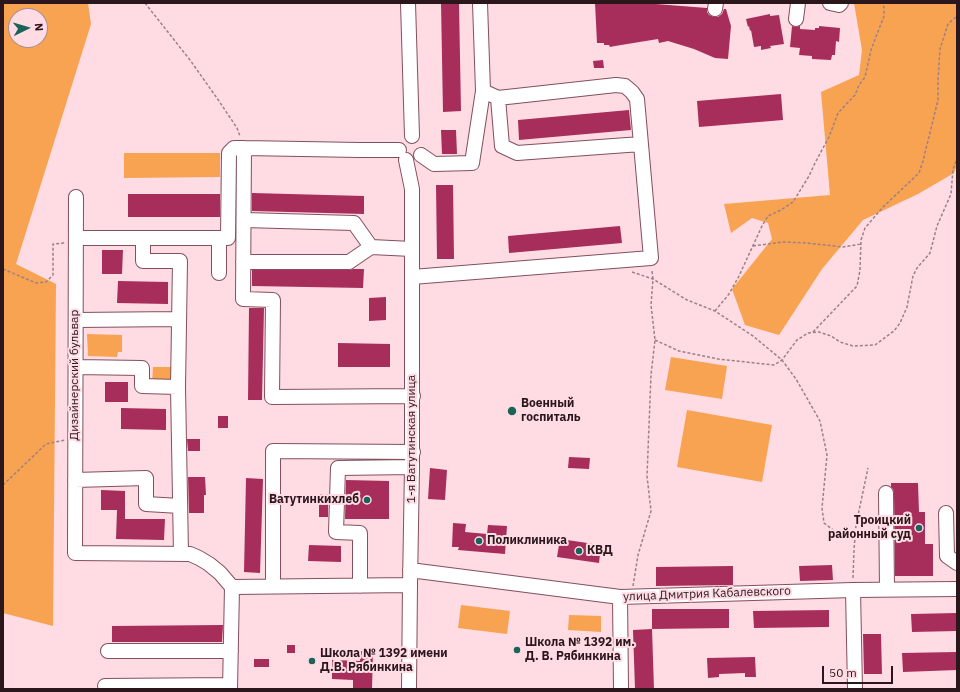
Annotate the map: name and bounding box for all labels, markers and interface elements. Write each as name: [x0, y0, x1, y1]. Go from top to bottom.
north arrow: [8, 8, 48, 48]
text: N: [32, 22, 46, 32]
street label: Дизайнерский бульвар: [68, 310, 82, 440]
street label: 1-я Ватутинская улица: [405, 375, 419, 503]
place label: Военный госпиталь: [521, 397, 580, 425]
marker: Военный госпиталь: [506, 405, 518, 417]
place label: Ватутинкихлеб: [269, 493, 359, 507]
marker: Ватутинкихлеб: [362, 495, 372, 505]
place label: Троицкий районный суд: [828, 514, 911, 542]
marker: Троицкий районный суд: [914, 523, 924, 533]
place label: Поликлиника: [487, 534, 567, 548]
marker: Поликлиника: [474, 536, 484, 546]
place label: КВД: [587, 544, 613, 558]
marker: КВД: [574, 546, 584, 556]
street label: улица Дмитрия Кабалевского: [623, 584, 791, 604]
place label: Школа № 1392 им. Д. В. Рябинкина: [525, 636, 635, 664]
marker: Школа № 1392 им. Д. В. Рябинкина: [512, 645, 522, 655]
place label: Школа № 1392 имени Д.В. Рябинкина: [320, 647, 448, 675]
marker: Школа № 1392 имени Д.В. Рябинкина: [307, 656, 317, 666]
scale bar: [824, 658, 895, 684]
text: 50 m: [829, 665, 857, 680]

